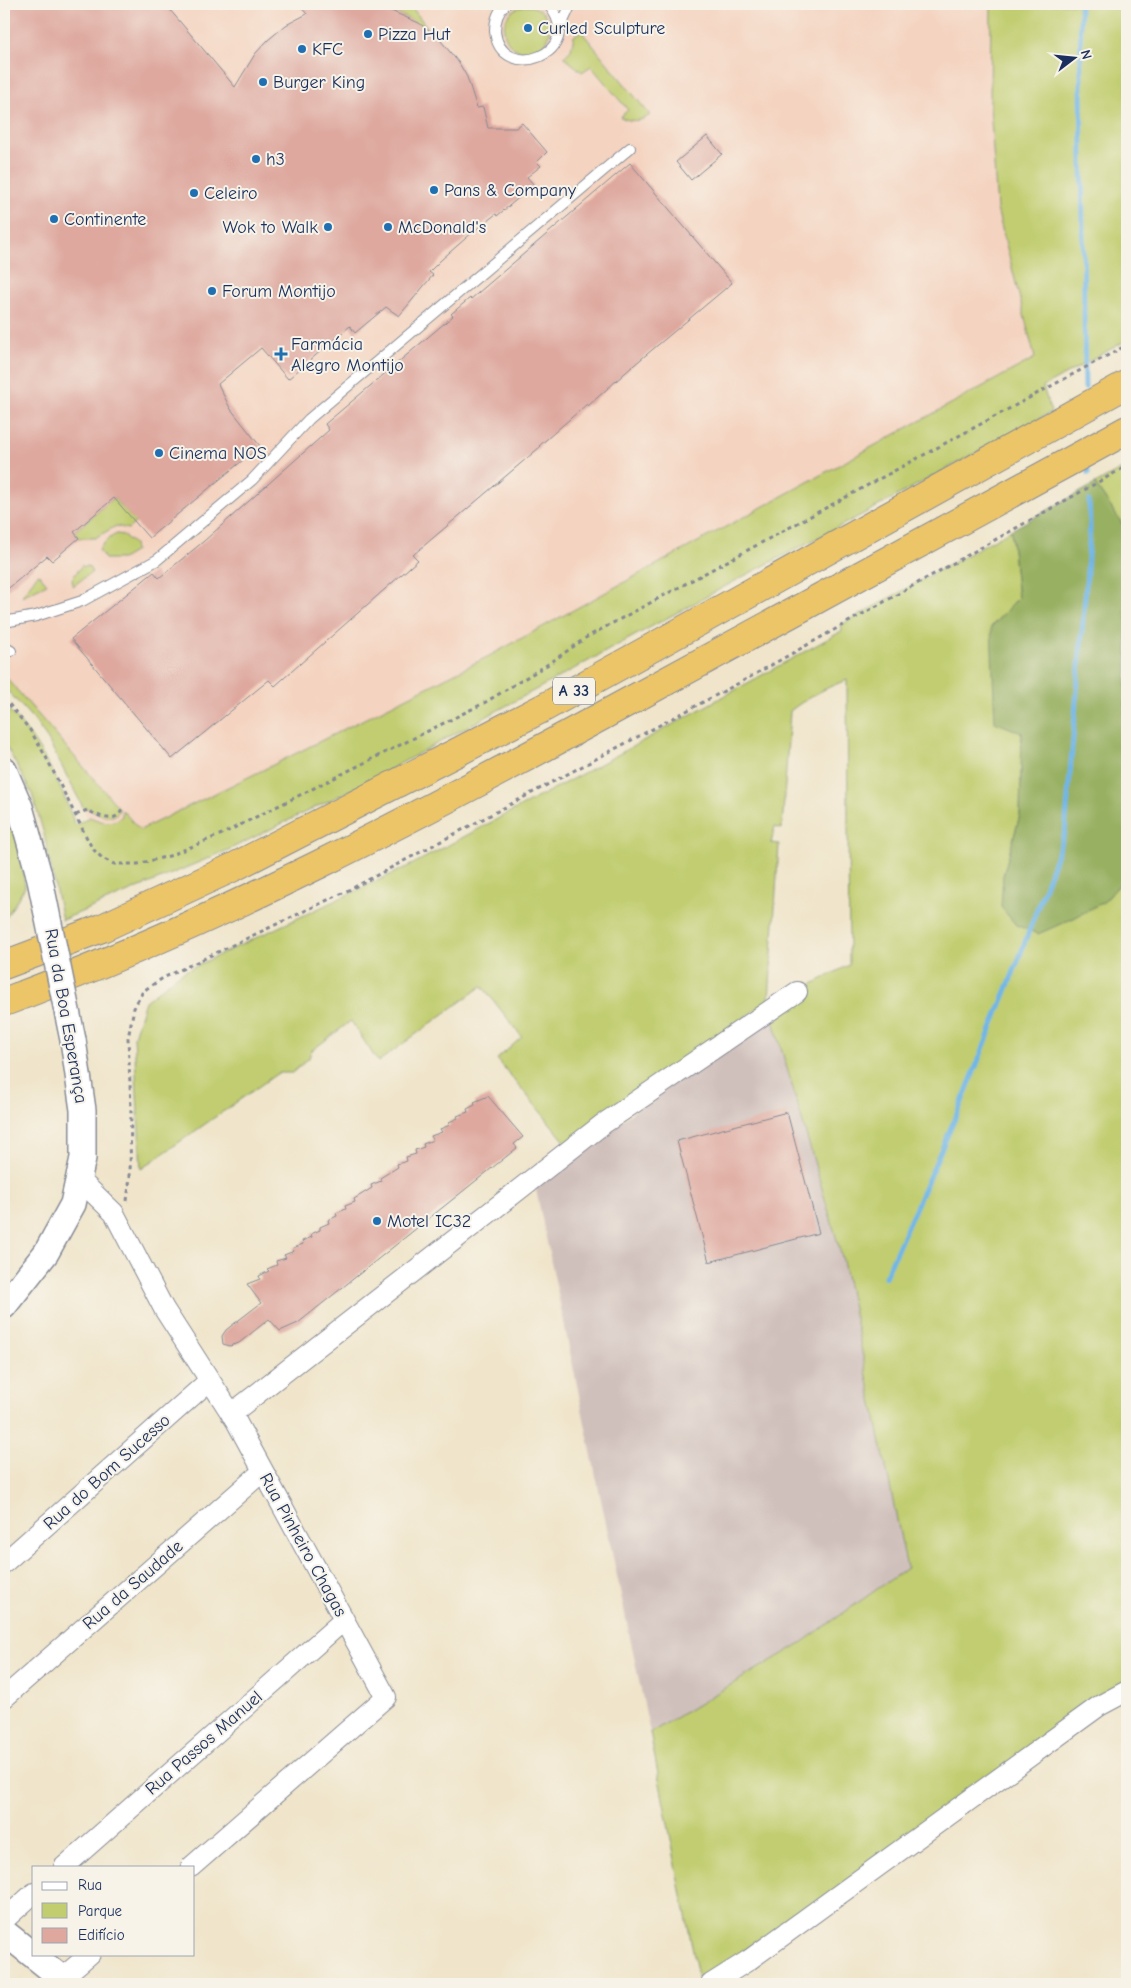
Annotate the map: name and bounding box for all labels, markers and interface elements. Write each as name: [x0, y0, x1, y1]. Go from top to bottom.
place label: Curled Sculpture: [538, 18, 665, 39]
marker: Curled Sculpture: [522, 22, 534, 34]
place label: Pizza Hut: [378, 24, 451, 45]
marker: Pizza Hut: [362, 28, 374, 40]
north arrow: [1048, 32, 1098, 82]
place label: KFC: [312, 39, 343, 60]
marker: KFC: [296, 43, 308, 55]
text: N: [1077, 48, 1095, 61]
place label: Burger King: [273, 72, 365, 93]
marker: Burger King: [257, 76, 269, 88]
place label: h3: [266, 149, 285, 170]
marker: h3: [250, 153, 262, 165]
place label: Pans & Company: [444, 180, 577, 201]
place label: Celeiro: [204, 183, 257, 204]
marker: Pans & Company: [428, 184, 440, 196]
marker: Celeiro: [188, 187, 200, 199]
place label: Continente: [64, 209, 146, 230]
marker: Continente: [48, 213, 60, 225]
place label: Wok to Walk: [222, 217, 318, 238]
place label: McDonald's: [398, 217, 486, 238]
marker: Wok to Walk: [322, 221, 334, 233]
marker: McDonald's: [382, 221, 394, 233]
place label: Forum Montijo: [222, 281, 336, 302]
marker: Forum Montijo: [206, 285, 218, 297]
place label: Farmácia Alegro Montijo: [291, 334, 404, 376]
marker: Farmácia Alegro Montijo: [275, 348, 287, 360]
place label: Cinema NOS: [169, 443, 267, 464]
marker: Cinema NOS: [153, 447, 165, 459]
road number: A 33: [553, 678, 595, 704]
street label: Rua da Boa Esperança: [40, 927, 92, 1105]
place label: Motel IC32: [387, 1211, 471, 1232]
marker: Motel IC32: [371, 1215, 383, 1227]
street label: Rua do Bom Sucesso: [39, 1410, 175, 1534]
street label: Rua Pinheiro Chagas: [255, 1470, 351, 1620]
street label: Rua da Saudade: [79, 1536, 187, 1634]
street label: Rua Passos Manuel: [141, 1686, 267, 1800]
legend: [32, 1866, 195, 1956]
text: Rua: [78, 1876, 102, 1894]
text: Parque: [78, 1902, 123, 1920]
text: Edifício: [78, 1926, 125, 1944]

